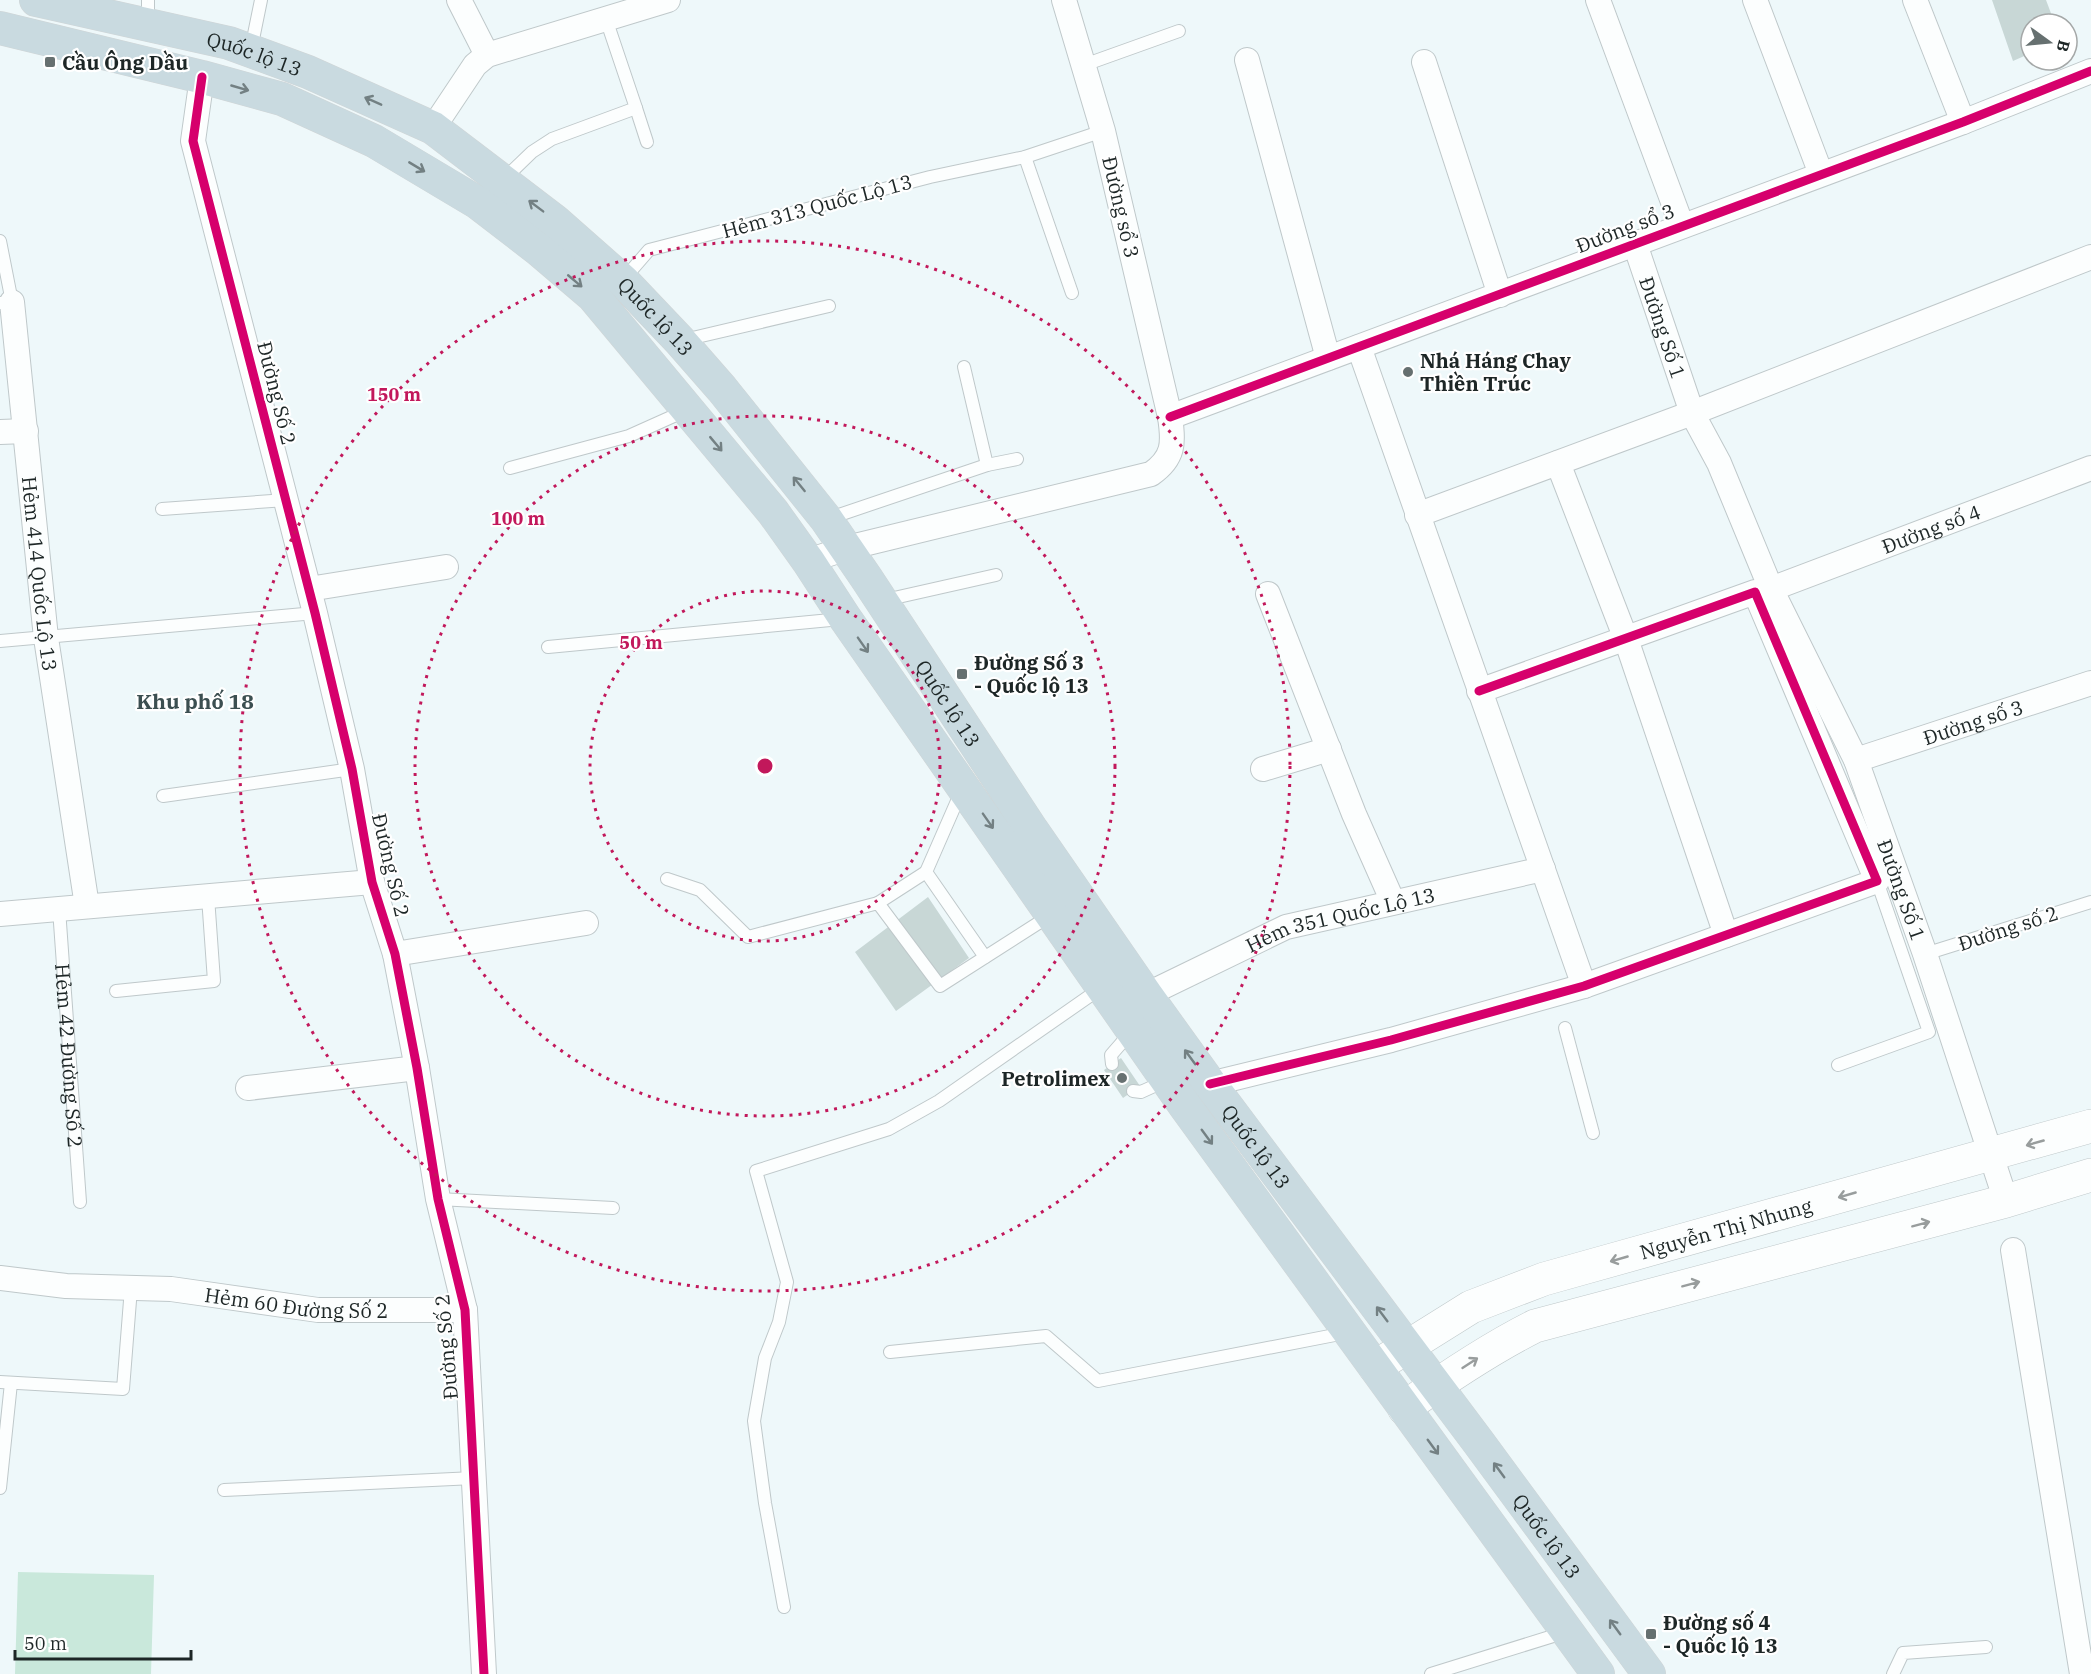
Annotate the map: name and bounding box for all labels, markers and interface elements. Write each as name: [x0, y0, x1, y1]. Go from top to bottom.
north arrow: [2019, 12, 2079, 72]
street label: Quốc lộ 13: [204, 25, 306, 82]
text: B: [2052, 38, 2075, 54]
place label: Cầu Ông Dầu: [62, 49, 188, 76]
marker: Cầu Ông Dầu: [43, 55, 57, 69]
one-way arrow: [230, 82, 249, 94]
one-way arrow: [364, 94, 382, 105]
street label: Đường sổ 3: [1096, 153, 1146, 261]
one-way arrow: [408, 161, 425, 173]
street label: Hẻm 313 Quốc Lộ 13: [719, 168, 915, 244]
street label: Đường sổ 3: [1572, 197, 1678, 259]
one-way arrow: [528, 200, 544, 213]
street label: Quốc lộ 13: [612, 271, 700, 361]
street label: Đường Số 1: [1633, 273, 1693, 382]
one-way arrow: [567, 274, 583, 287]
street label: Đường Số 2: [251, 338, 303, 448]
place label: Nhá Háng Chay Thiền Trúc: [1420, 347, 1572, 397]
marker: Nhá Háng Chay Thiền Trúc: [1401, 365, 1415, 379]
text: 150 m: [367, 383, 422, 406]
one-way arrow: [710, 436, 723, 452]
street label: Hẻm 414 Quốc Lộ 13: [16, 475, 64, 673]
one-way arrow: [792, 477, 806, 492]
street label: Đường số 4: [1878, 498, 1984, 560]
text: 100 m: [491, 507, 546, 530]
text: 50 m: [619, 631, 663, 654]
one-way arrow: [857, 636, 869, 652]
place label: Đường Số 3 - Quốc lộ 13: [974, 649, 1089, 699]
street label: Quốc lộ 13: [910, 654, 987, 752]
marker: Đường Số 3 - Quốc lộ 13: [955, 667, 969, 681]
district label: Khu phố 18: [136, 687, 254, 715]
street label: Đường số 3: [1919, 693, 2026, 751]
centre of rings: [755, 756, 775, 776]
street label: Đường Số 2: [366, 810, 416, 920]
one-way arrow: [982, 813, 994, 829]
street label: Đường Số 1: [1872, 835, 1933, 944]
street label: Hẻm 351 Quốc Lộ 13: [1241, 880, 1438, 958]
street label: Đường số 2: [1954, 899, 2062, 957]
street label: Hẻm 42 Đường Số 2: [49, 963, 90, 1149]
one-way arrow: [1184, 1049, 1196, 1065]
place label: Petrolimex: [1001, 1065, 1110, 1092]
marker: Petrolimex: [1115, 1071, 1129, 1085]
street label: Quốc lộ 13: [1216, 1099, 1297, 1194]
one-way arrow: [1201, 1128, 1213, 1144]
one-way arrow: [2026, 1137, 2045, 1149]
one-way arrow: [1838, 1190, 1857, 1201]
street label: Nguyễn Thị Nhung: [1636, 1191, 1815, 1265]
one-way arrow: [1911, 1217, 1930, 1229]
one-way arrow: [1610, 1253, 1629, 1265]
one-way arrow: [1682, 1278, 1701, 1289]
street label: Hẻm 60 Đường Số 2: [203, 1280, 388, 1324]
street label: Đường Số 2: [428, 1293, 464, 1401]
one-way arrow: [1376, 1306, 1389, 1322]
one-way arrow: [1461, 1357, 1478, 1369]
one-way arrow: [1426, 1439, 1439, 1455]
one-way arrow: [1493, 1462, 1505, 1478]
street label: Quốc lộ 13: [1507, 1488, 1588, 1584]
place label: Đường số 4 - Quốc lộ 13: [1663, 1609, 1778, 1659]
one-way arrow: [1609, 1619, 1621, 1635]
scale bar: [15, 1623, 190, 1661]
marker: Đường số 4 - Quốc lộ 13: [1644, 1627, 1658, 1641]
text: 50 m: [24, 1632, 67, 1655]

